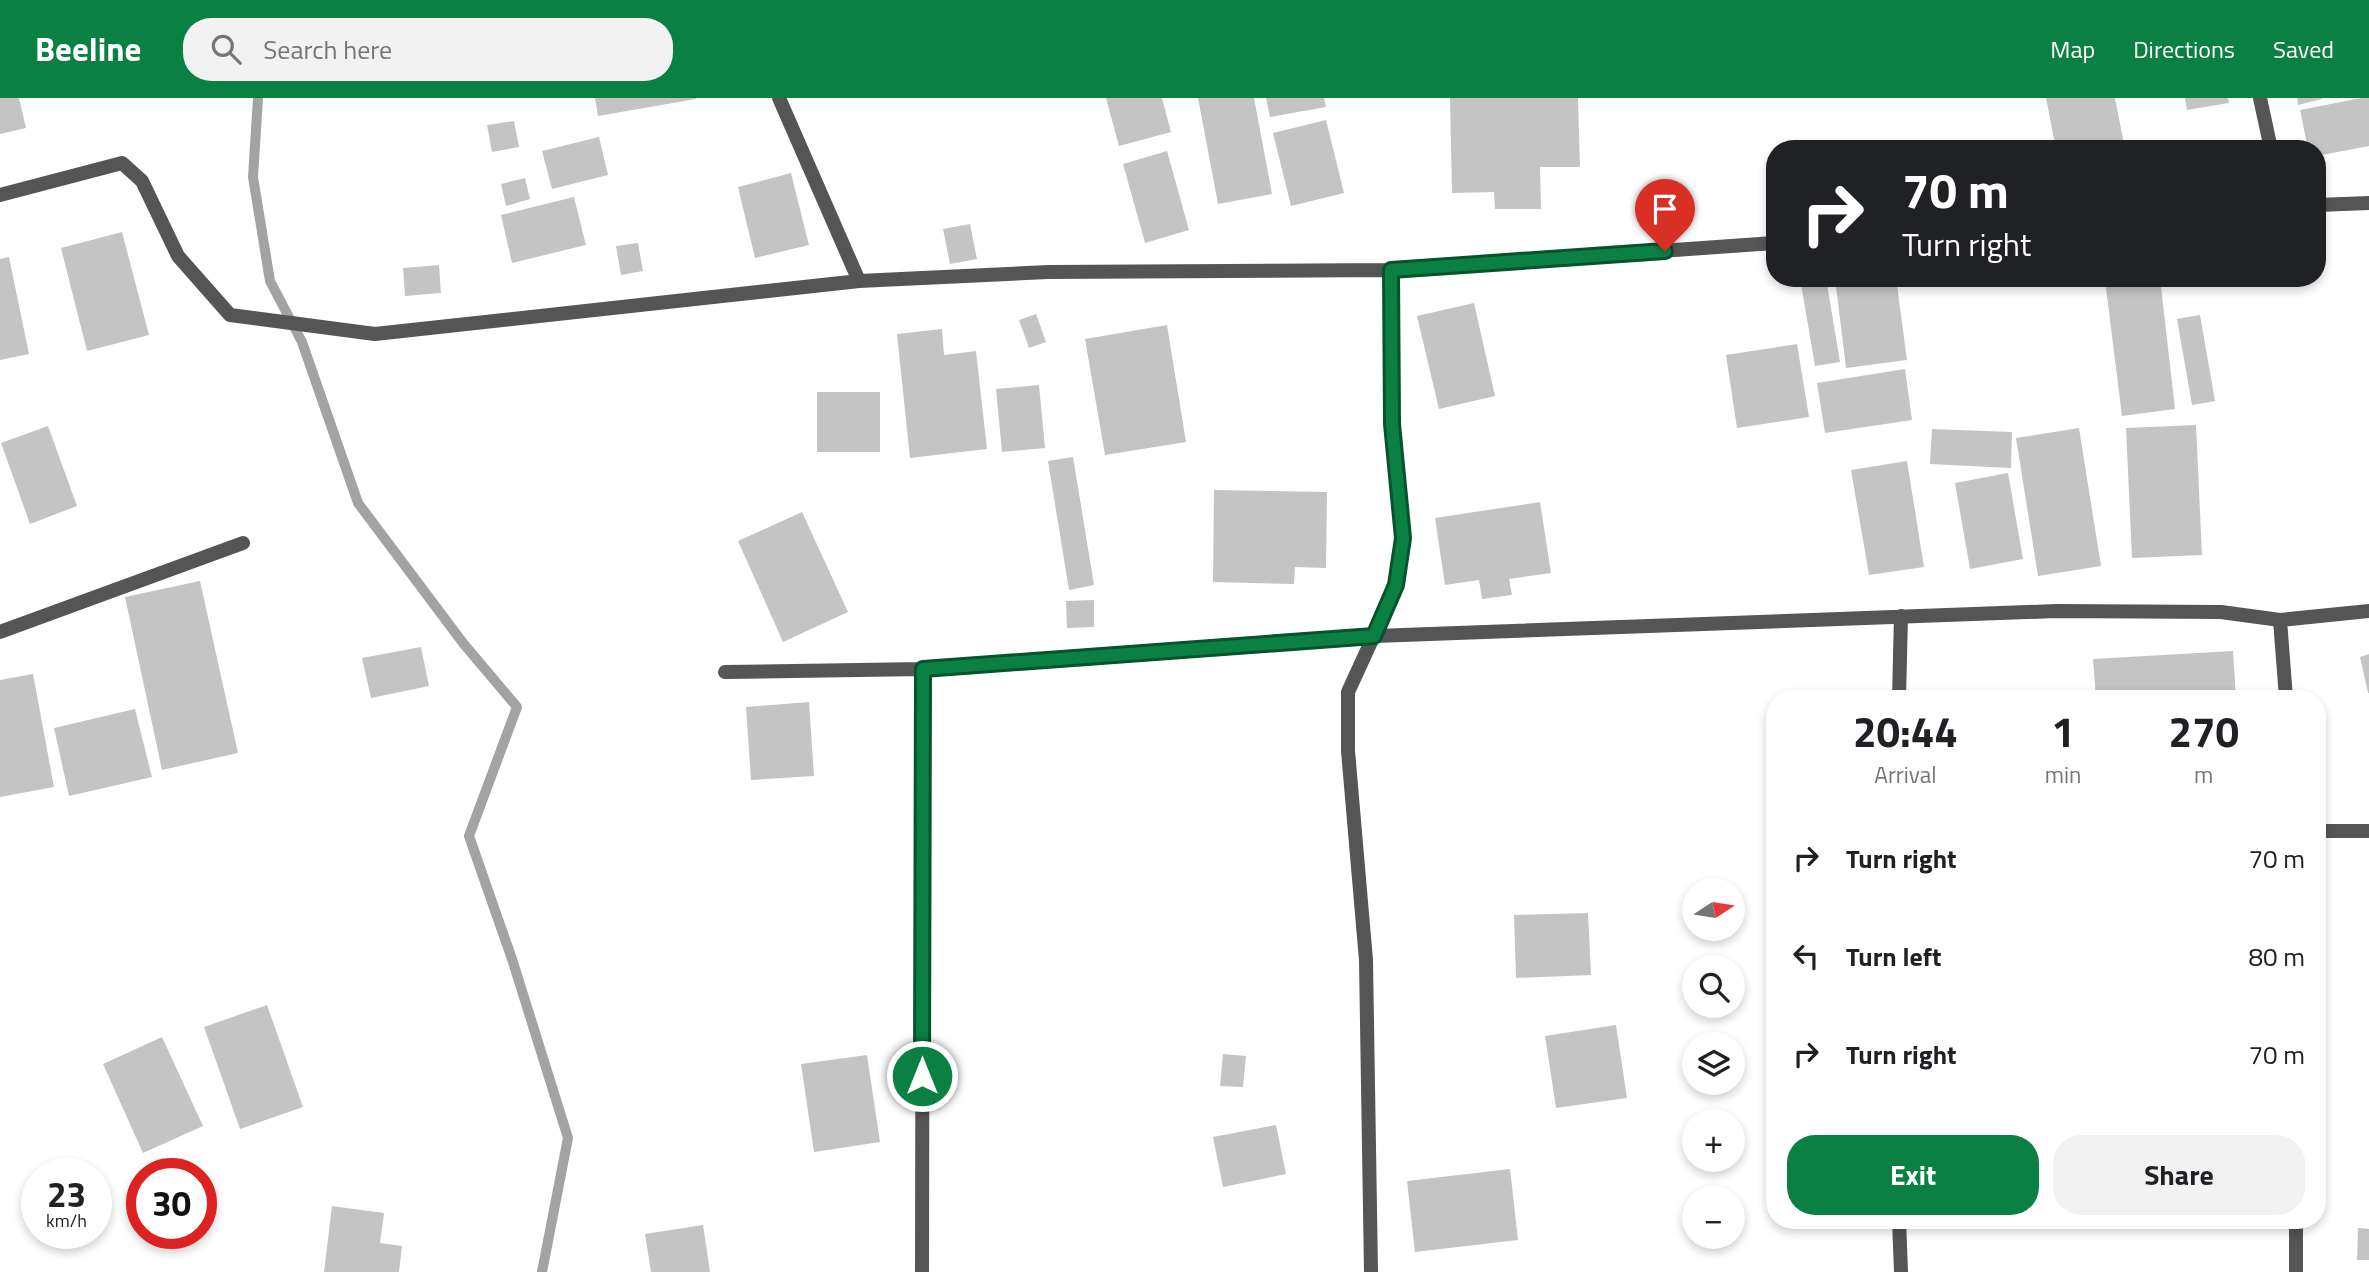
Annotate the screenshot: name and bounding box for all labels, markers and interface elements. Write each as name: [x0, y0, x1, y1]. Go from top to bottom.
search box: [183, 18, 673, 81]
text: Beeline: [35, 24, 141, 74]
icon: search: [207, 30, 245, 68]
text: Search here: [263, 30, 392, 69]
text: Map: [2050, 31, 2095, 67]
text: Directions: [2133, 31, 2235, 67]
text: Saved: [2273, 31, 2334, 67]
text: 70 m: [1902, 152, 2009, 227]
icon: right: [1787, 168, 1878, 259]
pin: [1635, 179, 1695, 251]
icon: arrive: [1646, 190, 1684, 228]
text: Turn right: [1902, 220, 2031, 268]
text: 20:44: [1853, 699, 1958, 763]
text: 1: [2051, 699, 2075, 763]
text: 270: [2168, 699, 2239, 763]
text: Arrival: [1874, 757, 1937, 792]
text: min: [2045, 757, 2081, 792]
text: m: [2194, 757, 2213, 792]
icon: right: [1787, 839, 1825, 877]
text: Turn right: [1846, 839, 1957, 878]
text: 70 m: [2248, 839, 2305, 878]
north arrow: [1682, 878, 1745, 942]
map controls: [1682, 878, 1745, 1249]
icon: left: [1787, 937, 1825, 975]
text: Turn left: [1846, 937, 1941, 976]
text: 80 m: [2248, 937, 2305, 976]
button: search: [1682, 955, 1745, 1018]
button: layers: [1682, 1032, 1745, 1095]
icon: right: [1787, 1035, 1825, 1073]
text: Turn right: [1846, 1035, 1957, 1074]
text: 70 m: [2248, 1035, 2305, 1074]
position arrow: [885, 1039, 959, 1113]
button: +: [1682, 1109, 1745, 1172]
button: Exit: [1787, 1135, 2039, 1215]
button: Share: [2053, 1135, 2305, 1215]
speed limit sign: 30: [126, 1158, 217, 1249]
text: 23: [47, 1167, 86, 1221]
button: −: [1682, 1186, 1745, 1249]
text: km/h: [46, 1207, 87, 1234]

